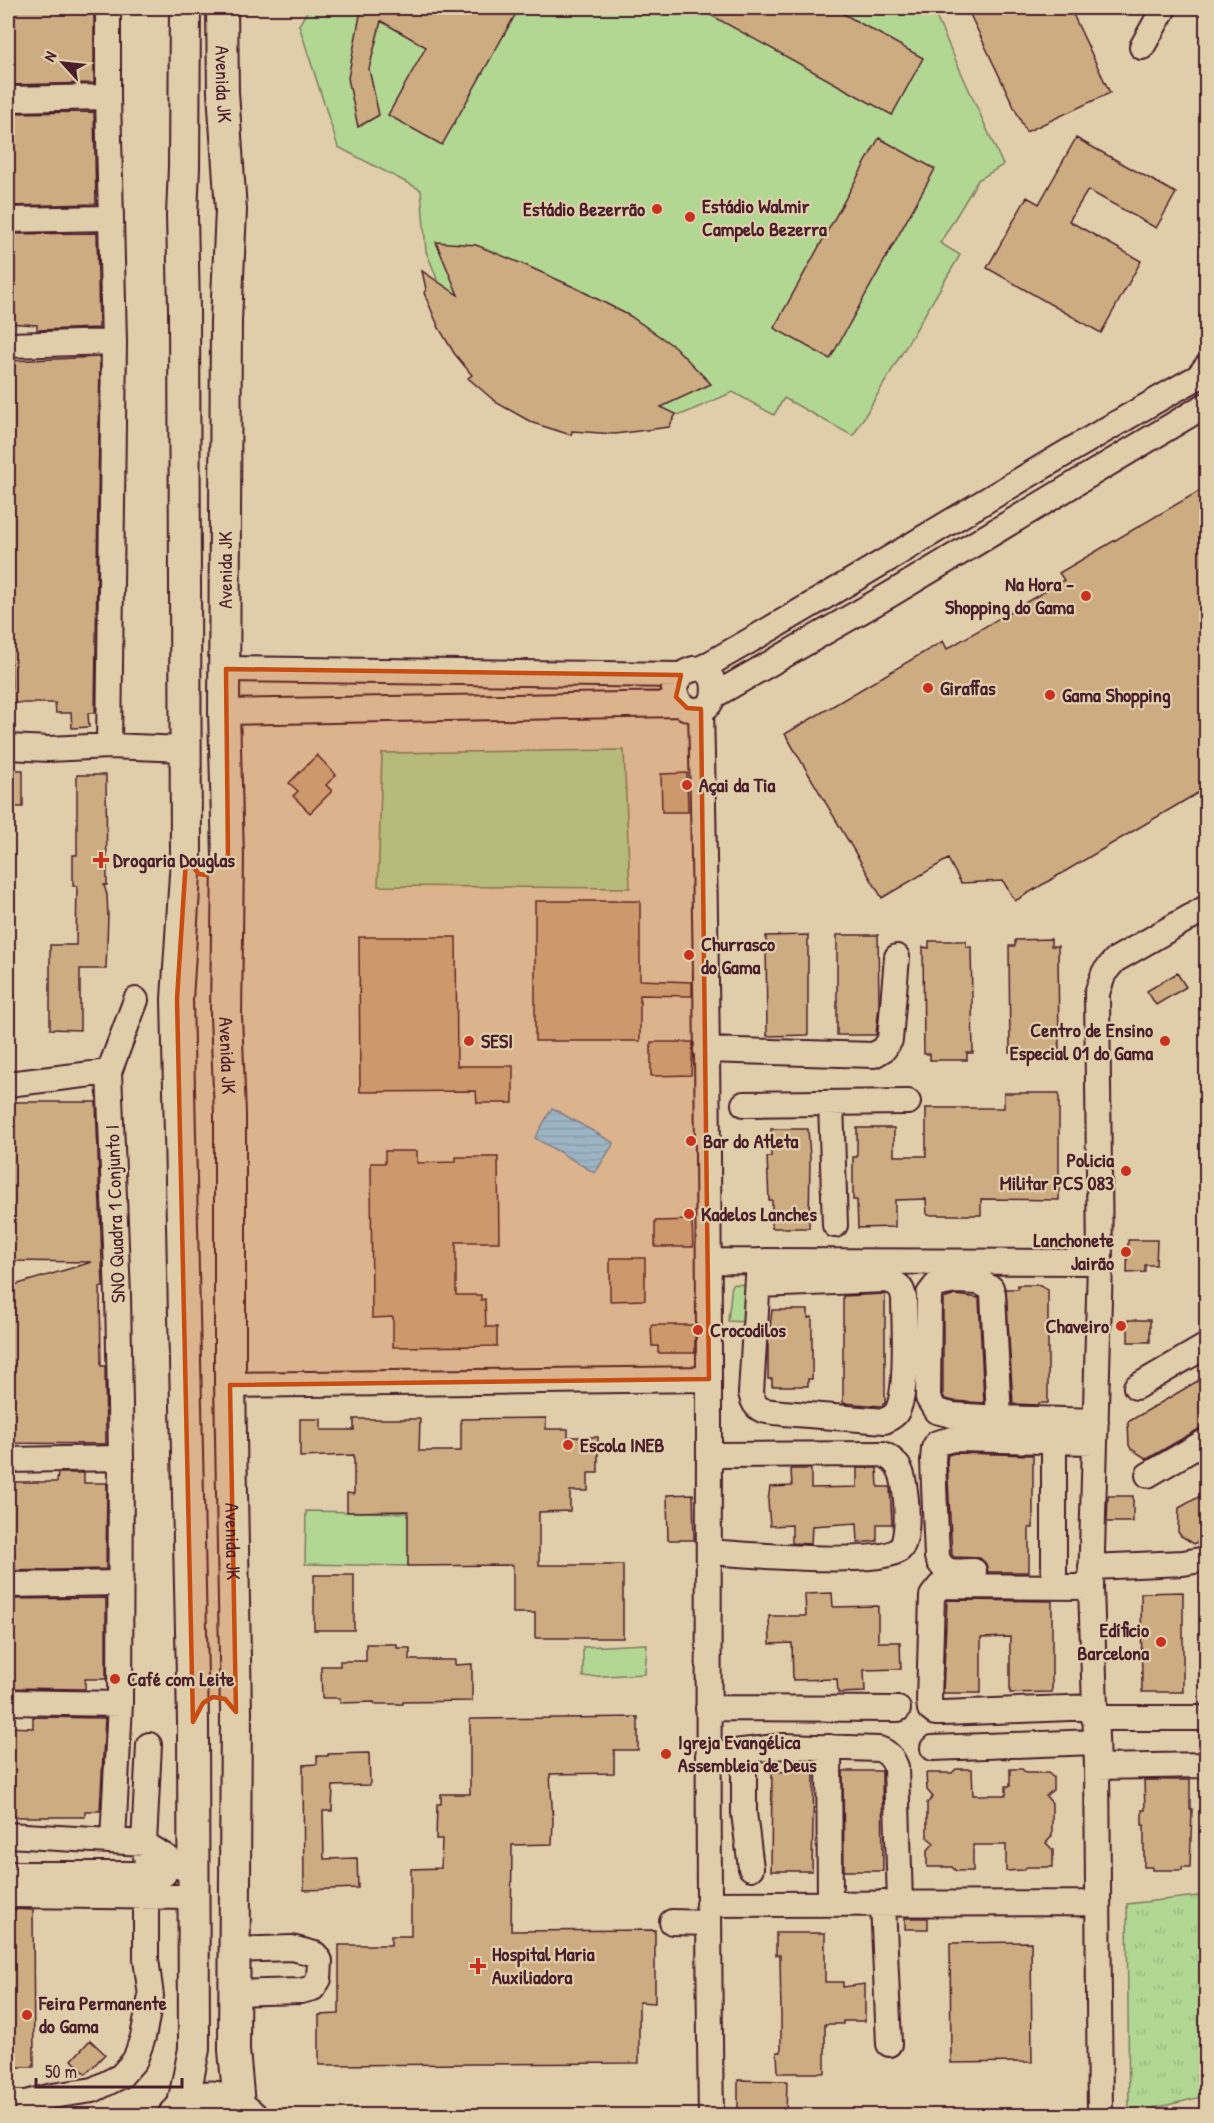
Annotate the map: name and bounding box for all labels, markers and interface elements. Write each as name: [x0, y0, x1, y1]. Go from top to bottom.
north arrow: [33, 33, 93, 93]
street label: Avenida JK: [209, 45, 239, 124]
text: N: [38, 47, 62, 65]
place label: Estádio Walmir Campelo Bezerra: [702, 192, 827, 243]
place label: Estádio Bezerrão: [523, 195, 645, 222]
marker: Estádio Bezerrão: [650, 202, 664, 216]
marker: Estádio Walmir Campelo Bezerra: [683, 210, 697, 224]
street label: Avenida JK: [211, 531, 238, 609]
place label: Na Hora - Shopping do Gama: [945, 570, 1074, 621]
marker: Na Hora - Shopping do Gama: [1079, 589, 1093, 603]
place label: Giraffas: [940, 674, 996, 701]
marker: Giraffas: [921, 681, 935, 695]
place label: Gama Shopping: [1062, 681, 1171, 709]
marker: Gama Shopping: [1043, 688, 1057, 702]
place label: Açai da Tia: [699, 771, 776, 798]
marker: Açai da Tia: [680, 778, 694, 792]
place label: Drogaria Douglas: [113, 846, 235, 874]
marker: Drogaria Douglas: [94, 853, 108, 867]
place label: Churrasco do Gama: [701, 930, 775, 980]
marker: Churrasco do Gama: [682, 948, 696, 962]
street label: Avenida JK: [213, 1016, 243, 1095]
place label: Centro de Ensino Especial 01 do Gama: [1010, 1016, 1153, 1067]
place label: SESI: [481, 1027, 513, 1054]
marker: SESI: [462, 1034, 476, 1048]
marker: Centro de Ensino Especial 01 do Gama: [1158, 1034, 1172, 1048]
street label: SNO Quadra 1 Conjunto I: [98, 1124, 131, 1304]
place label: Bar do Atleta: [703, 1127, 799, 1154]
marker: Bar do Atleta: [684, 1134, 698, 1148]
place label: Policia Militar PCS 083: [1000, 1146, 1114, 1196]
marker: Policia Militar PCS 083: [1119, 1164, 1133, 1178]
place label: Kadelos Lanches: [701, 1200, 817, 1227]
marker: Kadelos Lanches: [682, 1207, 696, 1221]
place label: Lanchonete Jairão: [1034, 1226, 1114, 1276]
marker: Lanchonete Jairão: [1119, 1245, 1133, 1259]
place label: Chaveiro: [1046, 1312, 1109, 1339]
place label: Crocodilos: [710, 1316, 786, 1343]
marker: Chaveiro: [1114, 1319, 1128, 1333]
marker: Crocodilos: [691, 1323, 705, 1337]
place label: Escola INEB: [580, 1431, 664, 1458]
marker: Escola INEB: [561, 1438, 575, 1452]
street label: Avenida JK: [219, 1502, 248, 1581]
place label: Edíficio Barcelona: [1077, 1616, 1149, 1666]
marker: Edíficio Barcelona: [1154, 1635, 1168, 1649]
place label: Café com Leite: [127, 1665, 234, 1692]
marker: Café com Leite: [108, 1672, 122, 1686]
place label: Igreja Evangélica Assembleia de Deus: [678, 1728, 817, 1778]
marker: Igreja Evangélica Assembleia de Deus: [659, 1747, 673, 1761]
place label: Hospital Maria Auxiliadora: [492, 1940, 595, 1990]
marker: Hospital Maria Auxiliadora: [469, 1957, 487, 1975]
place label: Feira Permanente do Gama: [38, 1989, 167, 2039]
marker: Feira Permanente do Gama: [20, 2008, 34, 2022]
scale bar: [36, 2051, 182, 2089]
text: 50 m: [45, 2059, 77, 2084]

